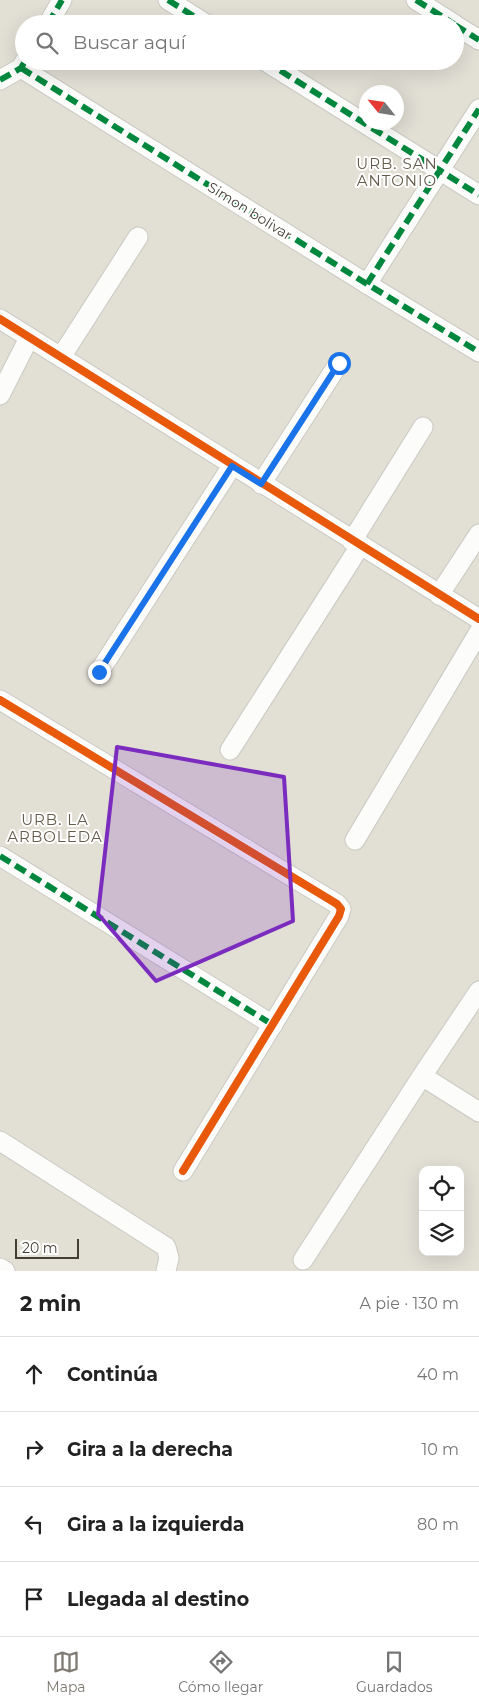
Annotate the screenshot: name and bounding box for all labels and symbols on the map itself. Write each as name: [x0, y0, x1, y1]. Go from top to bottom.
north arrow: [359, 85, 404, 130]
district label: URB. SAN ANTONIO: [356, 154, 438, 190]
street label: Simon bolivar: [204, 178, 296, 244]
route start: [328, 352, 351, 375]
route end: [88, 661, 111, 684]
district label: URB. LA ARBOLEDA: [7, 810, 103, 846]
scale bar: [15, 1236, 79, 1259]

